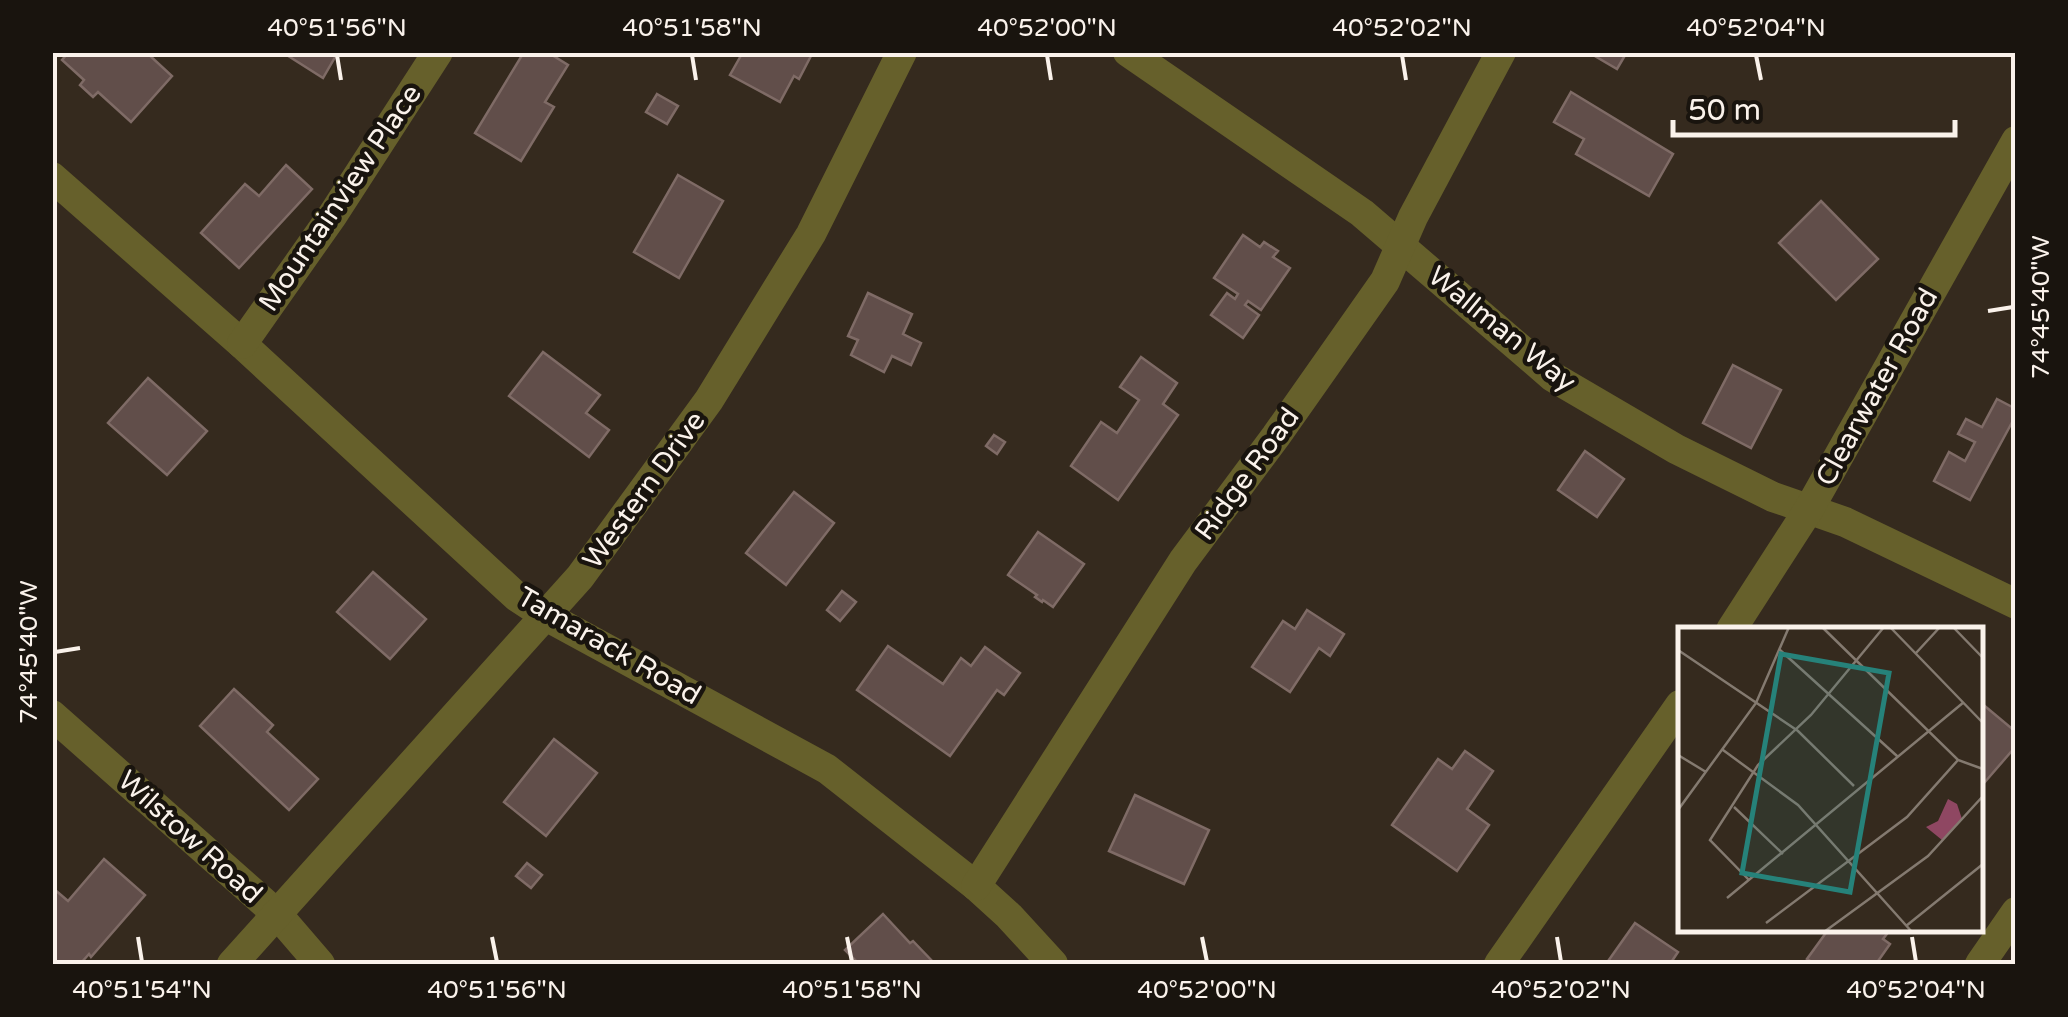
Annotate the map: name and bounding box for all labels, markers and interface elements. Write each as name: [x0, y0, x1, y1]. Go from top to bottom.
text: 40°51'56"N: [267, 13, 407, 43]
text: 40°51'58"N: [622, 13, 762, 43]
text: 40°52'00"N: [977, 13, 1117, 43]
text: 40°52'02"N: [1332, 13, 1472, 43]
text: 40°52'04"N: [1686, 13, 1826, 43]
scale bar: [1673, 75, 1956, 137]
street label: Mountainview Place: [251, 78, 429, 318]
text: 50 m: [1688, 92, 1761, 129]
text: 74°45'40"W: [2026, 235, 2056, 379]
street label: Wallman Way: [1421, 259, 1583, 399]
street label: Clearwater Road: [1809, 282, 1945, 492]
street label: Ridge Road: [1187, 401, 1307, 547]
street label: Western Drive: [575, 405, 713, 575]
text: 74°45'40"W: [14, 580, 44, 724]
street label: Tamarack Road: [511, 580, 707, 712]
inset map: [1678, 627, 1983, 932]
street label: Wilstow Road: [111, 763, 269, 911]
text: 40°51'54"N: [72, 975, 212, 1005]
text: 40°51'56"N: [427, 975, 567, 1005]
text: 40°51'58"N: [782, 975, 922, 1005]
text: 40°52'00"N: [1137, 975, 1277, 1005]
text: 40°52'02"N: [1491, 975, 1631, 1005]
text: 40°52'04"N: [1846, 975, 1986, 1005]

